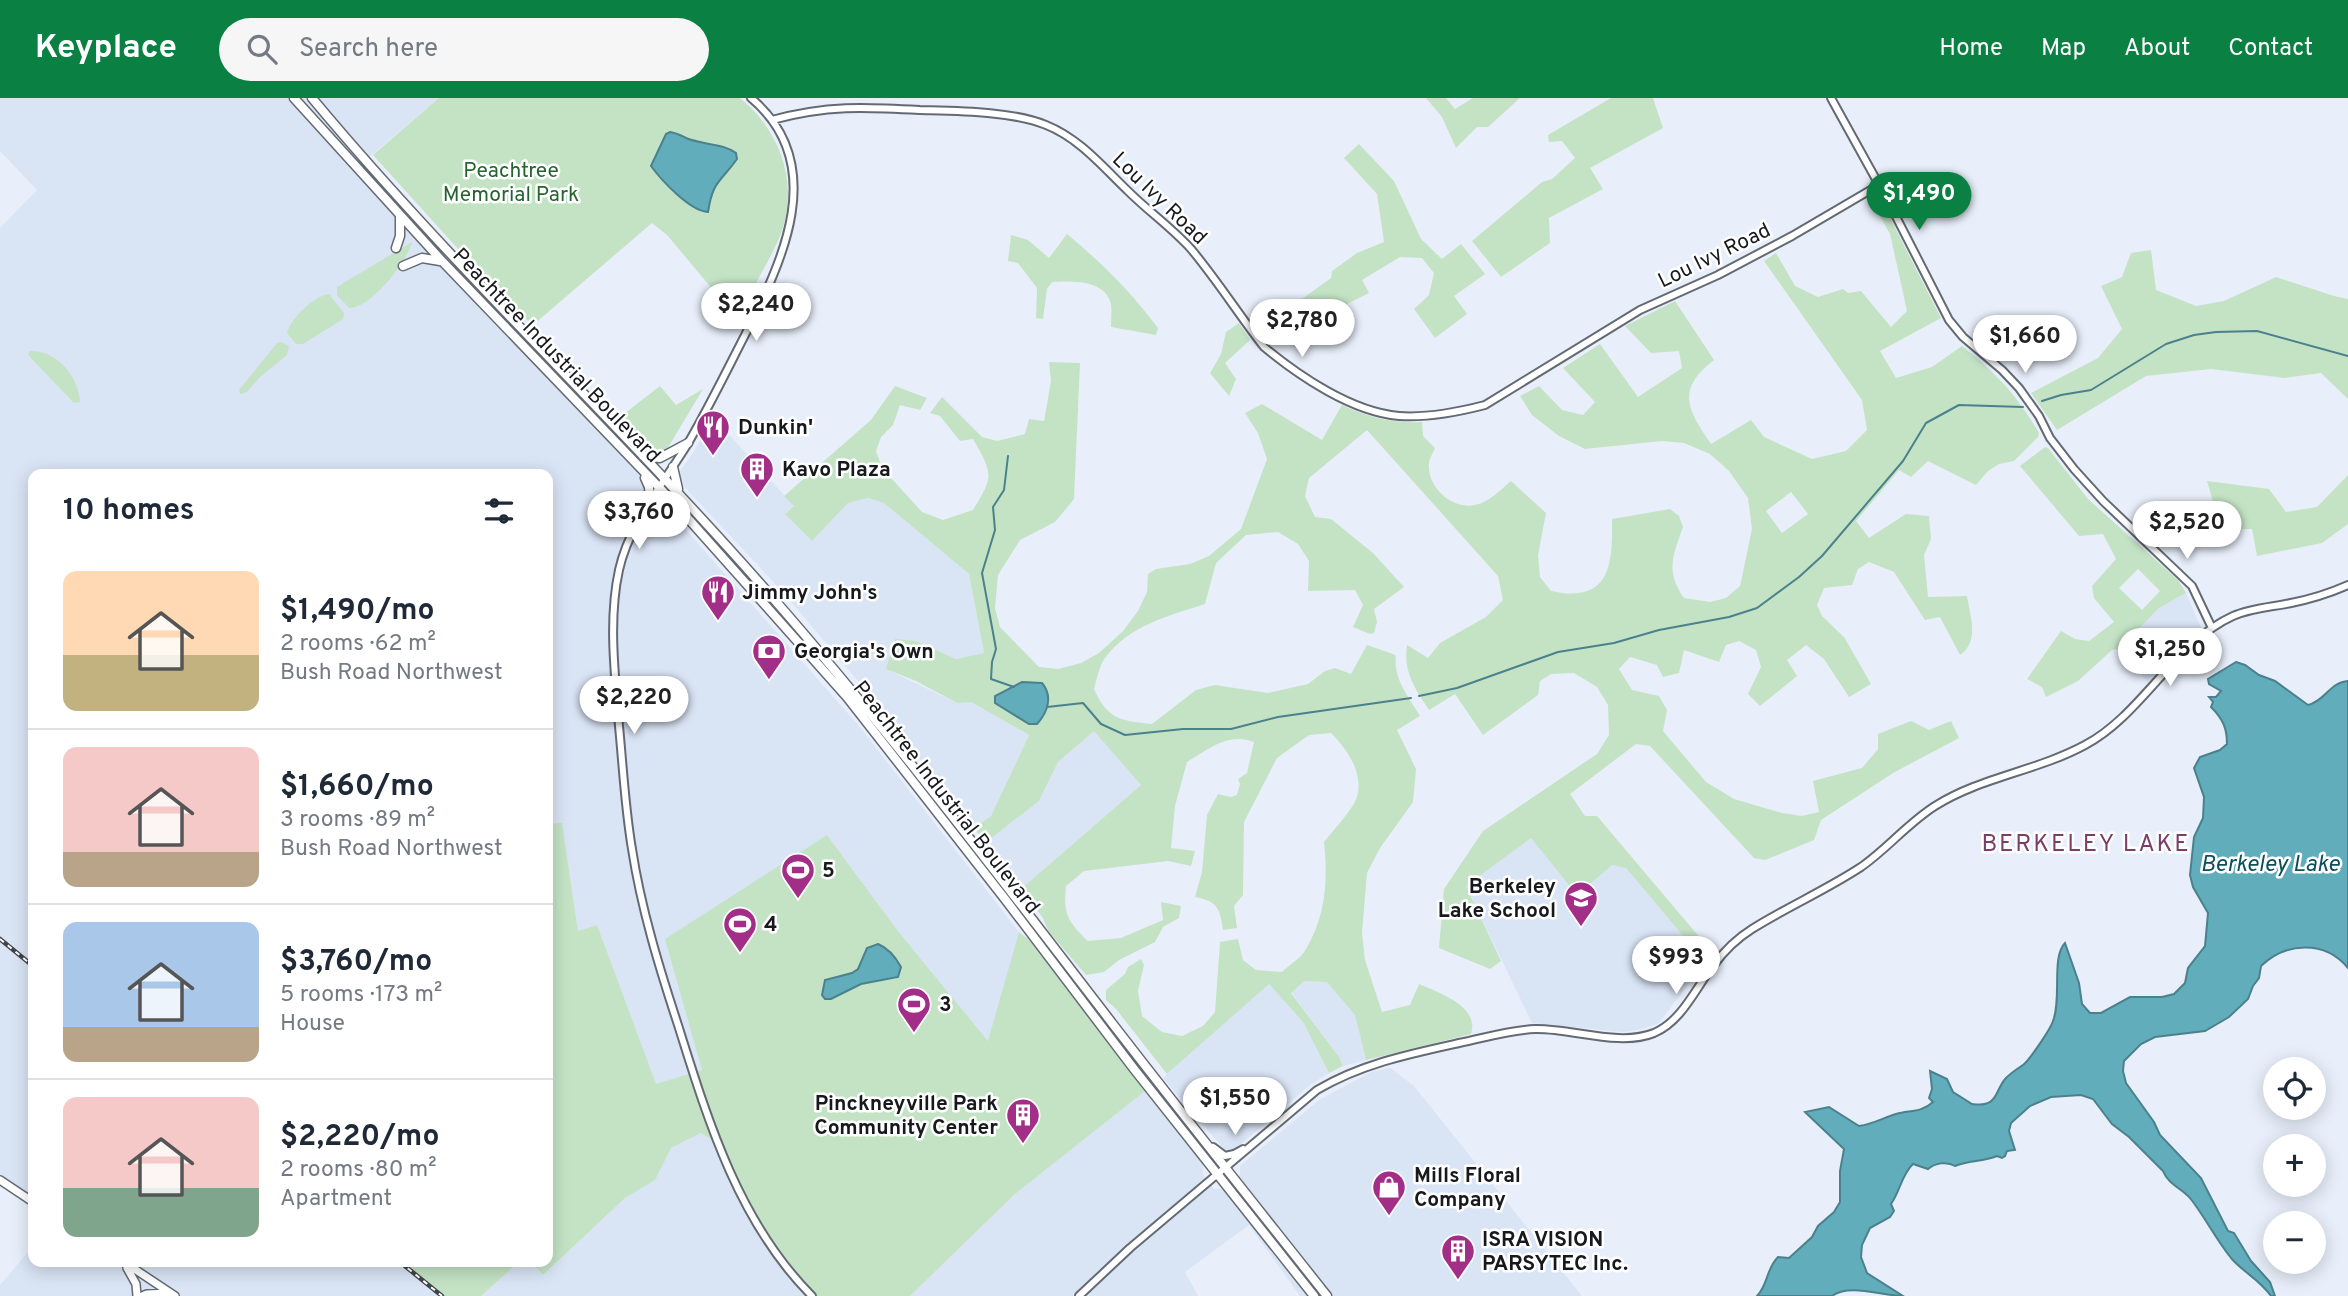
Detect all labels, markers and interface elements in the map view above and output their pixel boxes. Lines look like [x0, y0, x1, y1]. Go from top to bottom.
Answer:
search box [219, 18, 709, 81]
text: Keyplace [35, 28, 177, 70]
icon: search [243, 30, 281, 68]
text: Search here [299, 33, 438, 66]
text: Home [1939, 34, 2003, 64]
text: Map [2041, 34, 2086, 64]
text: About [2124, 34, 2190, 64]
text: Contact [2228, 34, 2313, 64]
street label: Lou Ivy Road [1106, 147, 1212, 251]
park label: Peachtree Memorial Park [443, 158, 579, 209]
pin: $1,490 [1862, 172, 1976, 232]
text: $1,490 [1882, 180, 1956, 209]
street label: Lou Ivy Road [1654, 217, 1775, 295]
street label: Peachtree Industrial Boulevard [446, 243, 666, 469]
pin: $2,240 [699, 284, 813, 343]
text: $2,240 [717, 291, 795, 320]
pin: $2,780 [1245, 300, 1359, 359]
text: $2,780 [1266, 307, 1338, 336]
pin: $1,660 [1968, 316, 2082, 375]
text: $1,660 [1989, 323, 2061, 352]
restaurant icon: Dunkin' [694, 408, 732, 457]
place label: Dunkin' [738, 415, 813, 442]
building icon: Kavo Plaza [738, 450, 776, 499]
place label: Kavo Plaza [782, 457, 891, 484]
pin: $3,760 [582, 491, 696, 551]
icon: filters [480, 492, 518, 530]
text: 10 homes [63, 493, 194, 530]
text: $3,760 [603, 499, 675, 528]
pin: $2,520 [2130, 502, 2244, 561]
text: $2,520 [2149, 509, 2225, 538]
restaurant icon: Jimmy John's [699, 573, 737, 622]
place label: Jimmy John's [742, 580, 878, 607]
text: $1,490/mo [280, 593, 435, 630]
icon: home [119, 599, 203, 683]
pin: $1,250 [2113, 628, 2227, 688]
text: 2 rooms · 62 m² [280, 630, 436, 659]
bank icon: Georgia's Own [750, 632, 788, 681]
text: $1,250 [2134, 636, 2206, 665]
place label: Georgia's Own [794, 639, 934, 666]
text: Bush Road Northwest [280, 659, 503, 688]
pin: $2,220 [577, 676, 691, 736]
street label: Peachtree Industrial Boulevard [846, 676, 1045, 920]
text: $2,220 [596, 684, 672, 713]
text: $1,660/mo [280, 769, 434, 806]
icon: home [119, 775, 203, 859]
text: 3 rooms · 89 m² [280, 806, 435, 835]
district label: BERKELEY LAKE [1981, 830, 2191, 860]
text: Bush Road Northwest [280, 835, 503, 864]
sports icon: 5 [779, 851, 817, 900]
water label: Berkeley Lake [2200, 851, 2341, 880]
place label: 5 [822, 858, 835, 885]
place label: Berkeley Lake School [1438, 874, 1556, 925]
school or university icon: Berkeley Lake School [1562, 879, 1600, 928]
sports icon: 4 [721, 905, 759, 954]
place label: 4 [764, 912, 778, 939]
pin: $993 [1635, 936, 1717, 996]
text: $3,760/mo [280, 944, 432, 981]
text: $993 [1648, 944, 1704, 973]
icon: home [119, 950, 203, 1034]
text: 5 rooms · 173 m² [280, 981, 442, 1010]
sports icon: 3 [895, 985, 933, 1034]
place label: 3 [939, 992, 952, 1019]
text: House [280, 1010, 345, 1039]
map controls [2263, 1057, 2326, 1274]
button: locate [2263, 1057, 2326, 1120]
pin: $1,550 [1178, 1077, 1292, 1137]
text: $1,550 [1199, 1085, 1271, 1114]
place label: Pinckneyville Park Community Center [814, 1091, 998, 1142]
building icon: Pinckneyville Park Community Center [1004, 1096, 1042, 1145]
text: $2,220/mo [280, 1119, 440, 1156]
icon: home [119, 1125, 203, 1209]
button: + [2263, 1134, 2326, 1197]
text: 2 rooms · 80 m² [280, 1156, 437, 1185]
place label: Mills Floral Company [1414, 1163, 1521, 1214]
shop icon: Mills Floral Company [1370, 1168, 1408, 1217]
text: Apartment [280, 1185, 392, 1214]
button: − [2263, 1211, 2326, 1274]
place label: ISRA VISION PARSYTEC Inc. [1482, 1227, 1628, 1278]
building icon: ISRA VISION PARSYTEC Inc. [1439, 1232, 1477, 1281]

